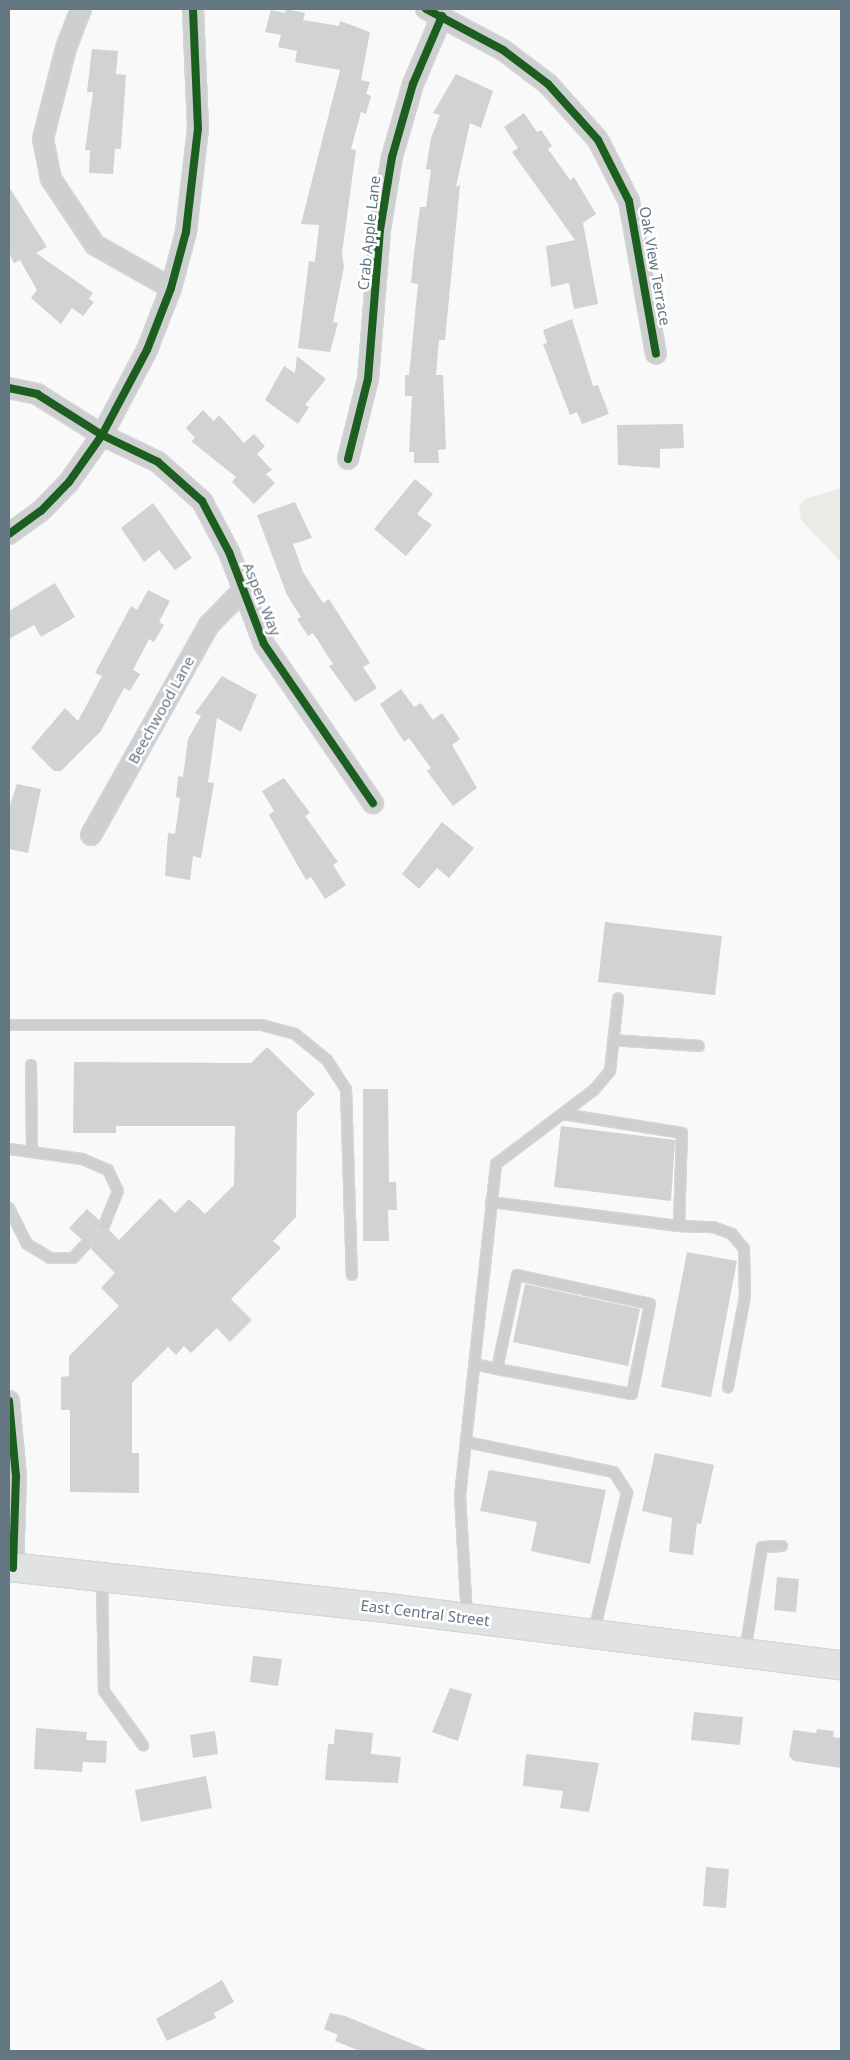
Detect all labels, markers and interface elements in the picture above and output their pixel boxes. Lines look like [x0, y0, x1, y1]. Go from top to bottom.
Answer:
street label: Crab Apple Lane [354, 175, 384, 291]
street label: Oak View Terrace [636, 205, 674, 327]
street label: Aspen Way [239, 560, 285, 638]
street label: Beechwood Lane [124, 653, 198, 767]
street label: East Central Street [359, 1596, 491, 1630]

